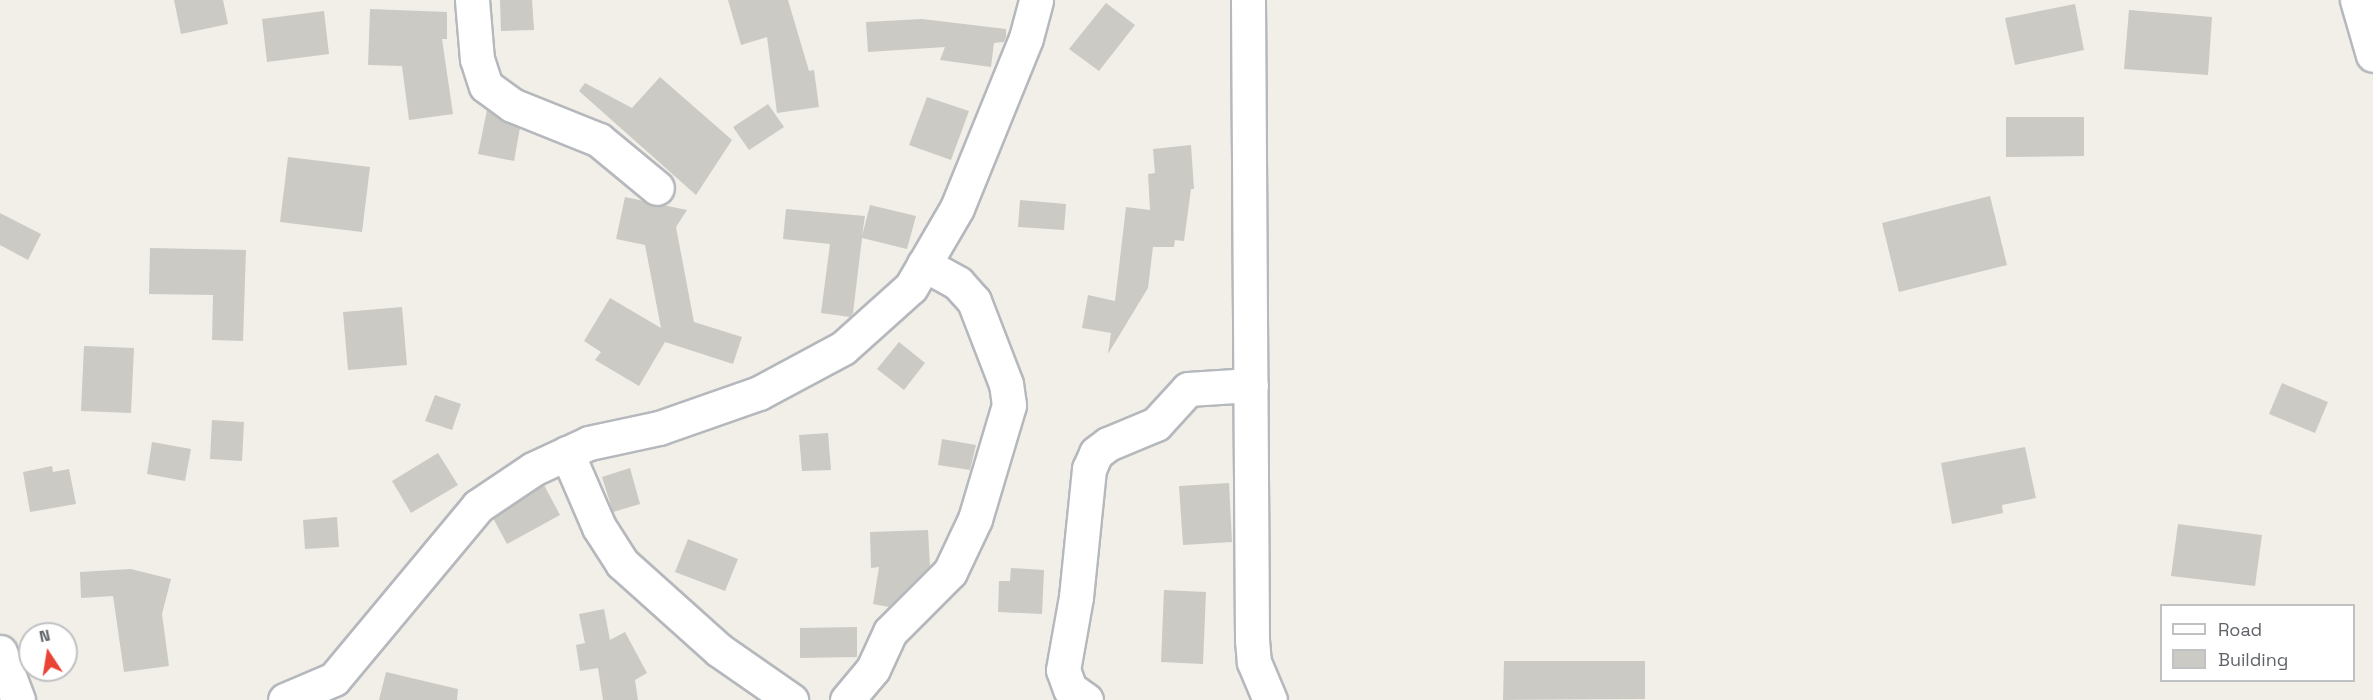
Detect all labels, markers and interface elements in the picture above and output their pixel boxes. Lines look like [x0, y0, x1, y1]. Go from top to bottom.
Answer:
legend [2160, 604, 2355, 682]
text: Road [2218, 618, 2262, 641]
north arrow [18, 622, 78, 682]
text: N [37, 624, 52, 647]
text: Building [2218, 648, 2288, 671]

